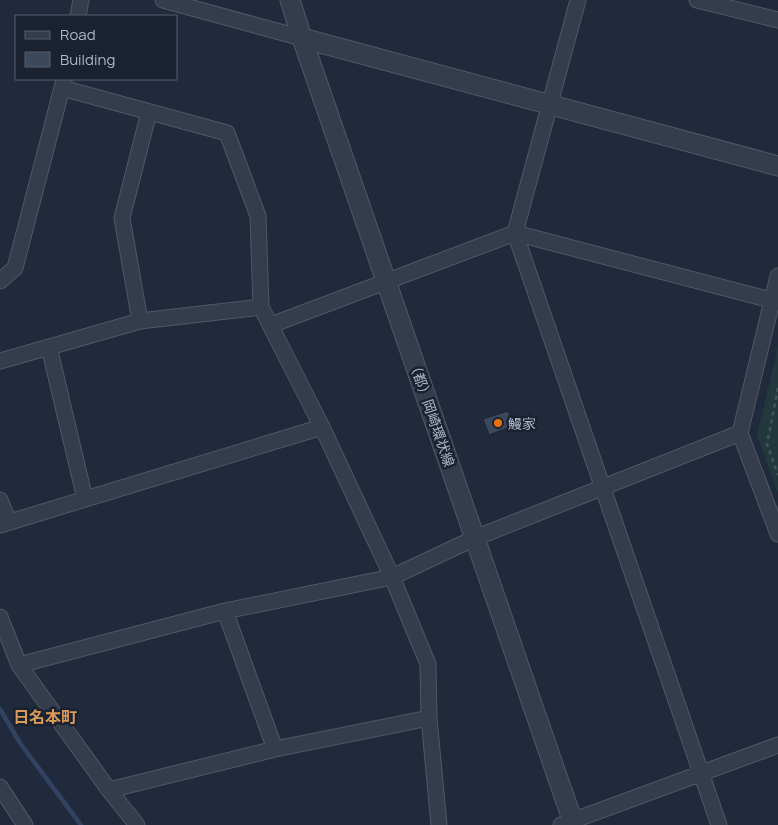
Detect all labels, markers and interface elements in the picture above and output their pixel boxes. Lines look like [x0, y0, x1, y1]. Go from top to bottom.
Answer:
legend [15, 15, 178, 80]
text: Road [60, 24, 96, 45]
text: Building [60, 49, 115, 70]
street label: （都）岡崎環状線 [405, 357, 459, 469]
place label: 鰻家 [508, 414, 536, 433]
marker: 鰻家 [492, 417, 504, 429]
district label: 日名本町 [13, 706, 77, 728]

